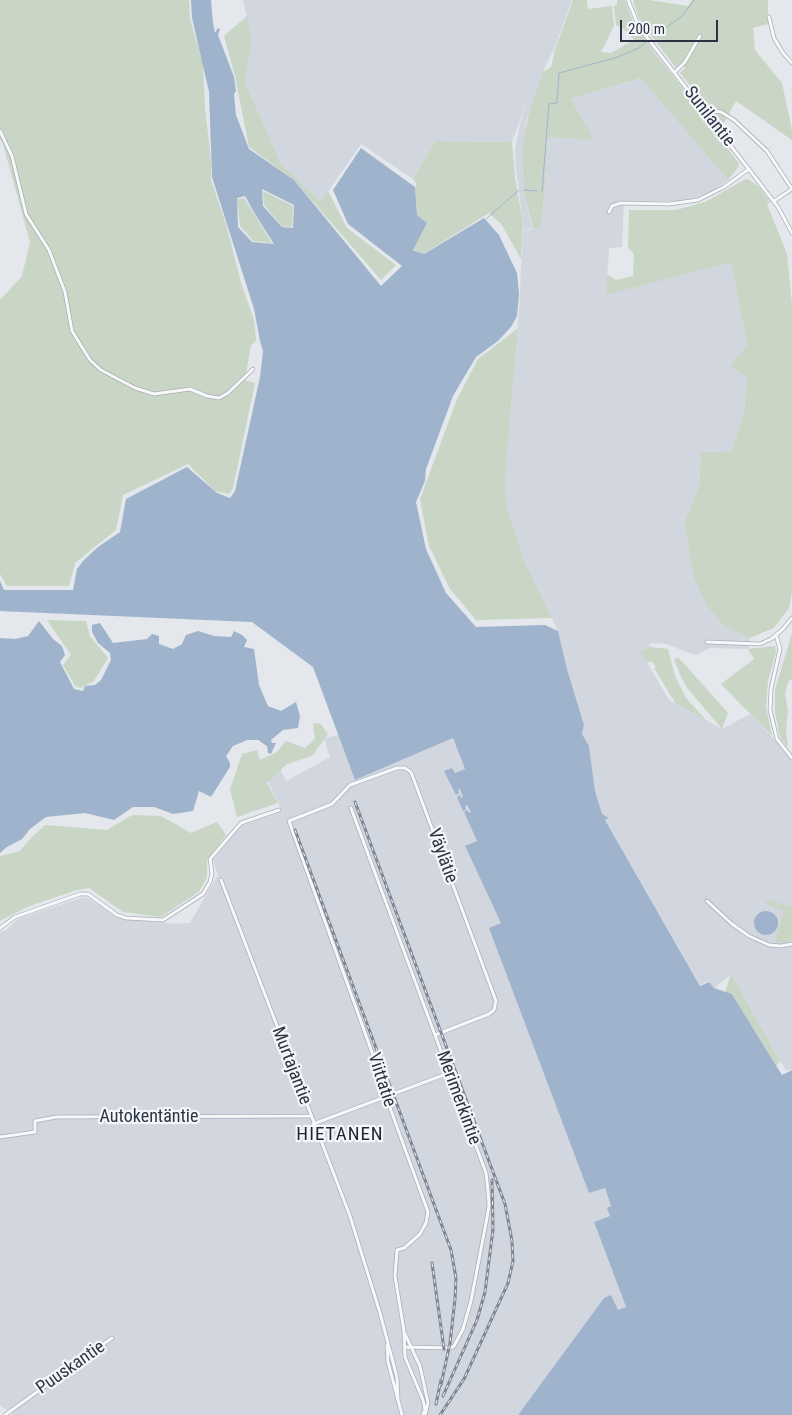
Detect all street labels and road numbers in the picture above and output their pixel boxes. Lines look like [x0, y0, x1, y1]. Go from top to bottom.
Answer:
street label: Sunilantie [679, 83, 739, 151]
street label: Väylätie [422, 826, 462, 886]
street label: Murtajantie [266, 1024, 316, 1108]
street label: Merimerkintie [431, 1048, 485, 1148]
street label: Viittatie [362, 1050, 400, 1110]
street label: Autokentäntie [100, 1106, 198, 1128]
street label: Puuskantie [32, 1337, 110, 1399]

